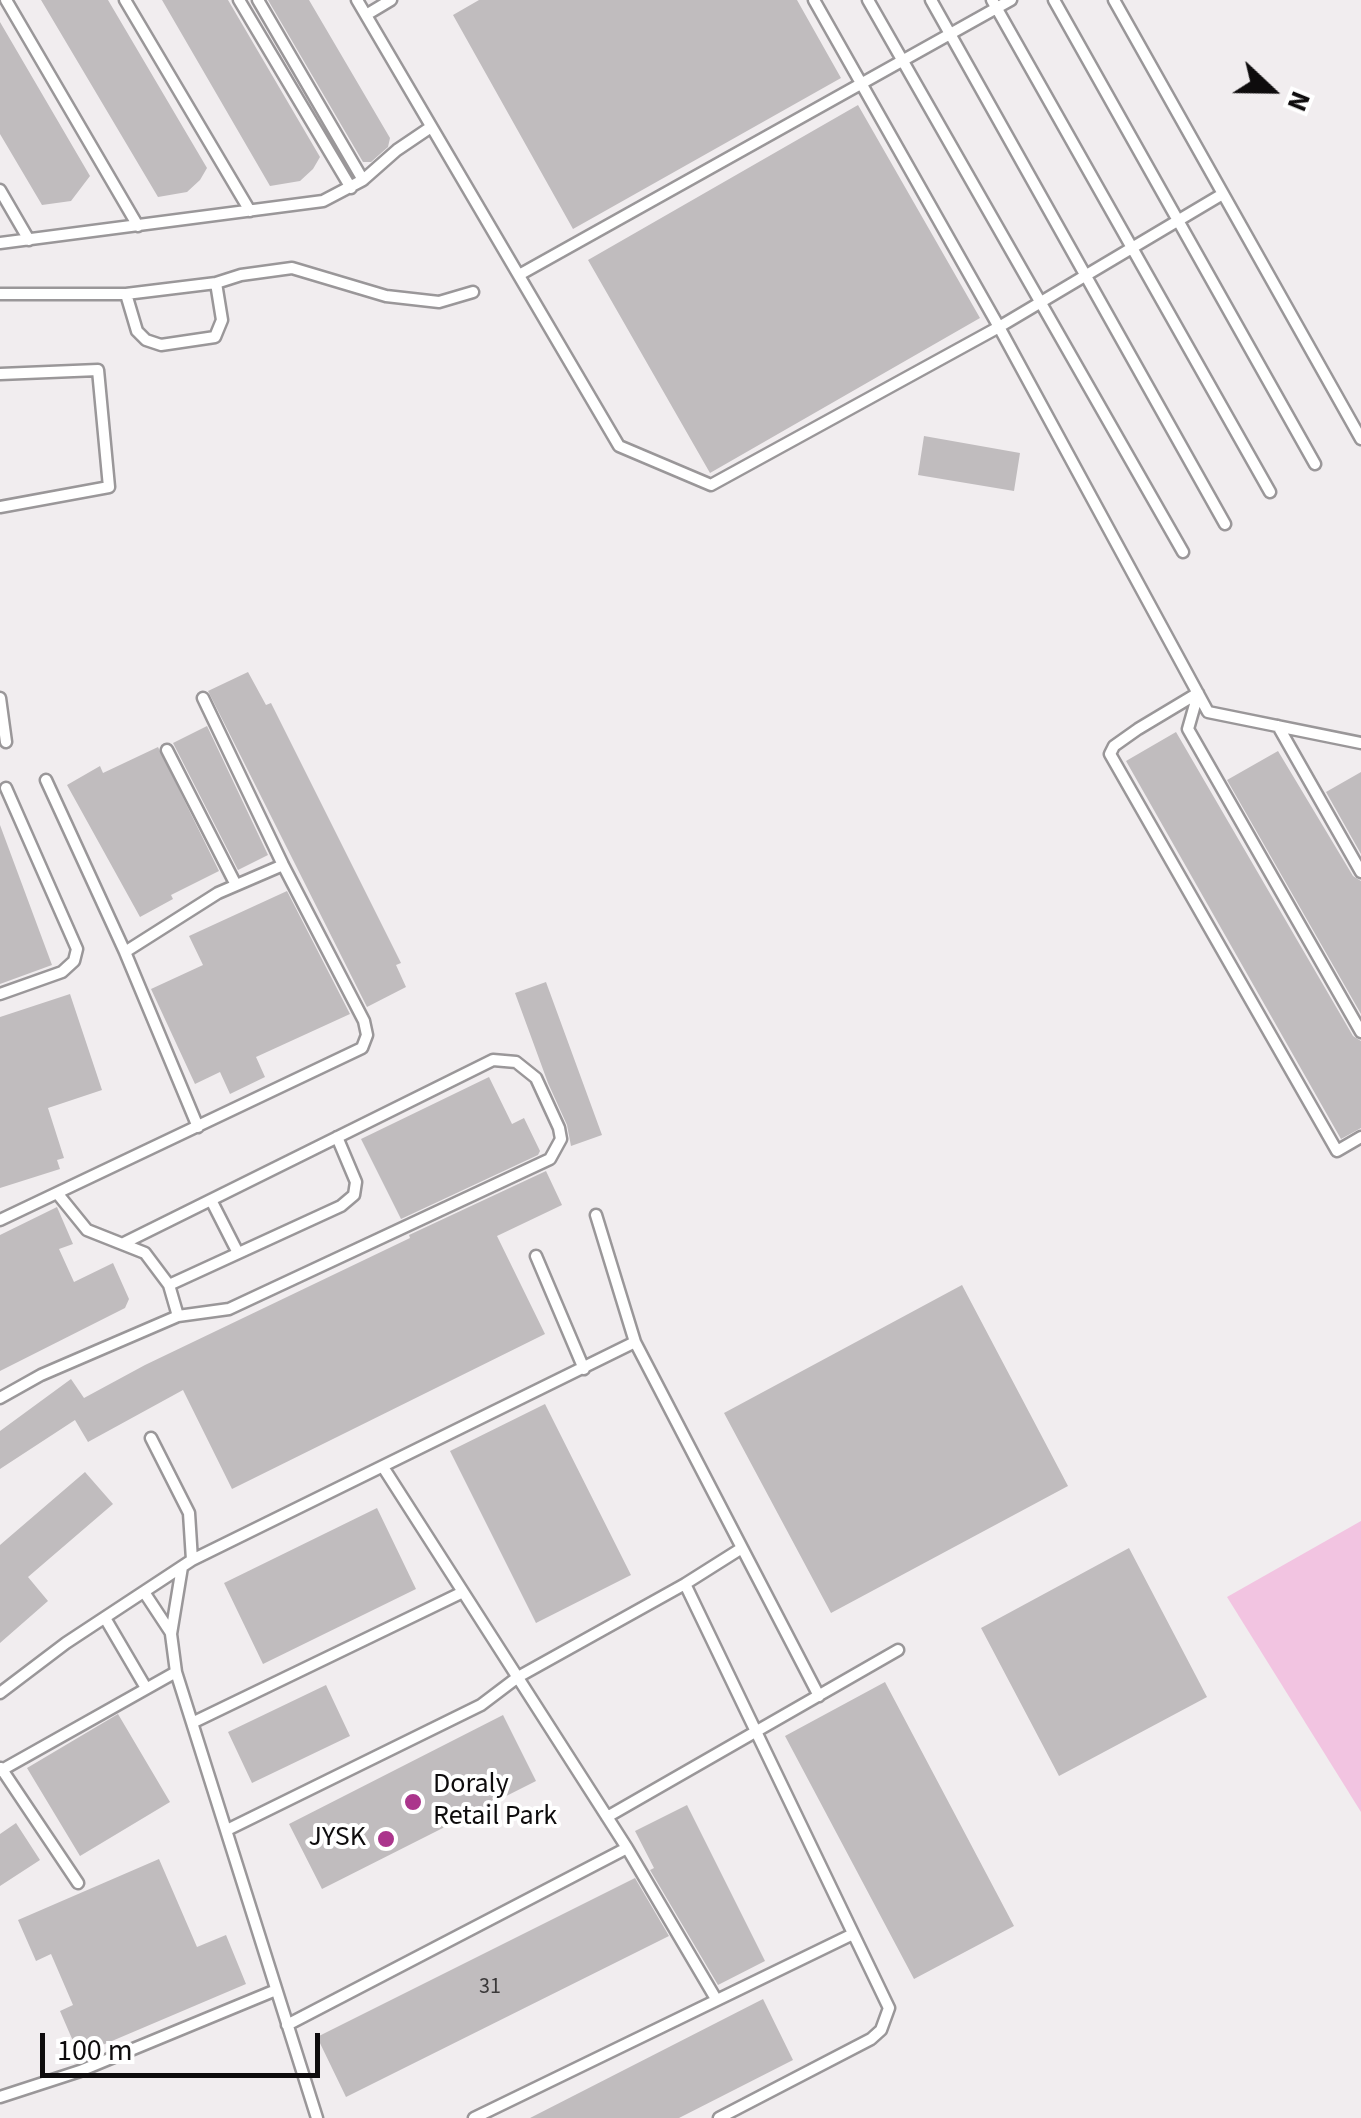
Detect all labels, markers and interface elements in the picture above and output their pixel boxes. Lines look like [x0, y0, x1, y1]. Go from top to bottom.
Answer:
north arrow [1221, 40, 1321, 140]
text: N [1277, 85, 1321, 117]
place label: Doraly Retail Park [433, 1769, 557, 1835]
marker: Doraly Retail Park [402, 1791, 424, 1813]
place label: JYSK [309, 1822, 366, 1856]
marker: JYSK [375, 1828, 397, 1850]
house number: 31 [479, 1975, 501, 2001]
scale bar [45, 2013, 325, 2075]
text: 100 m [57, 2029, 133, 2072]

